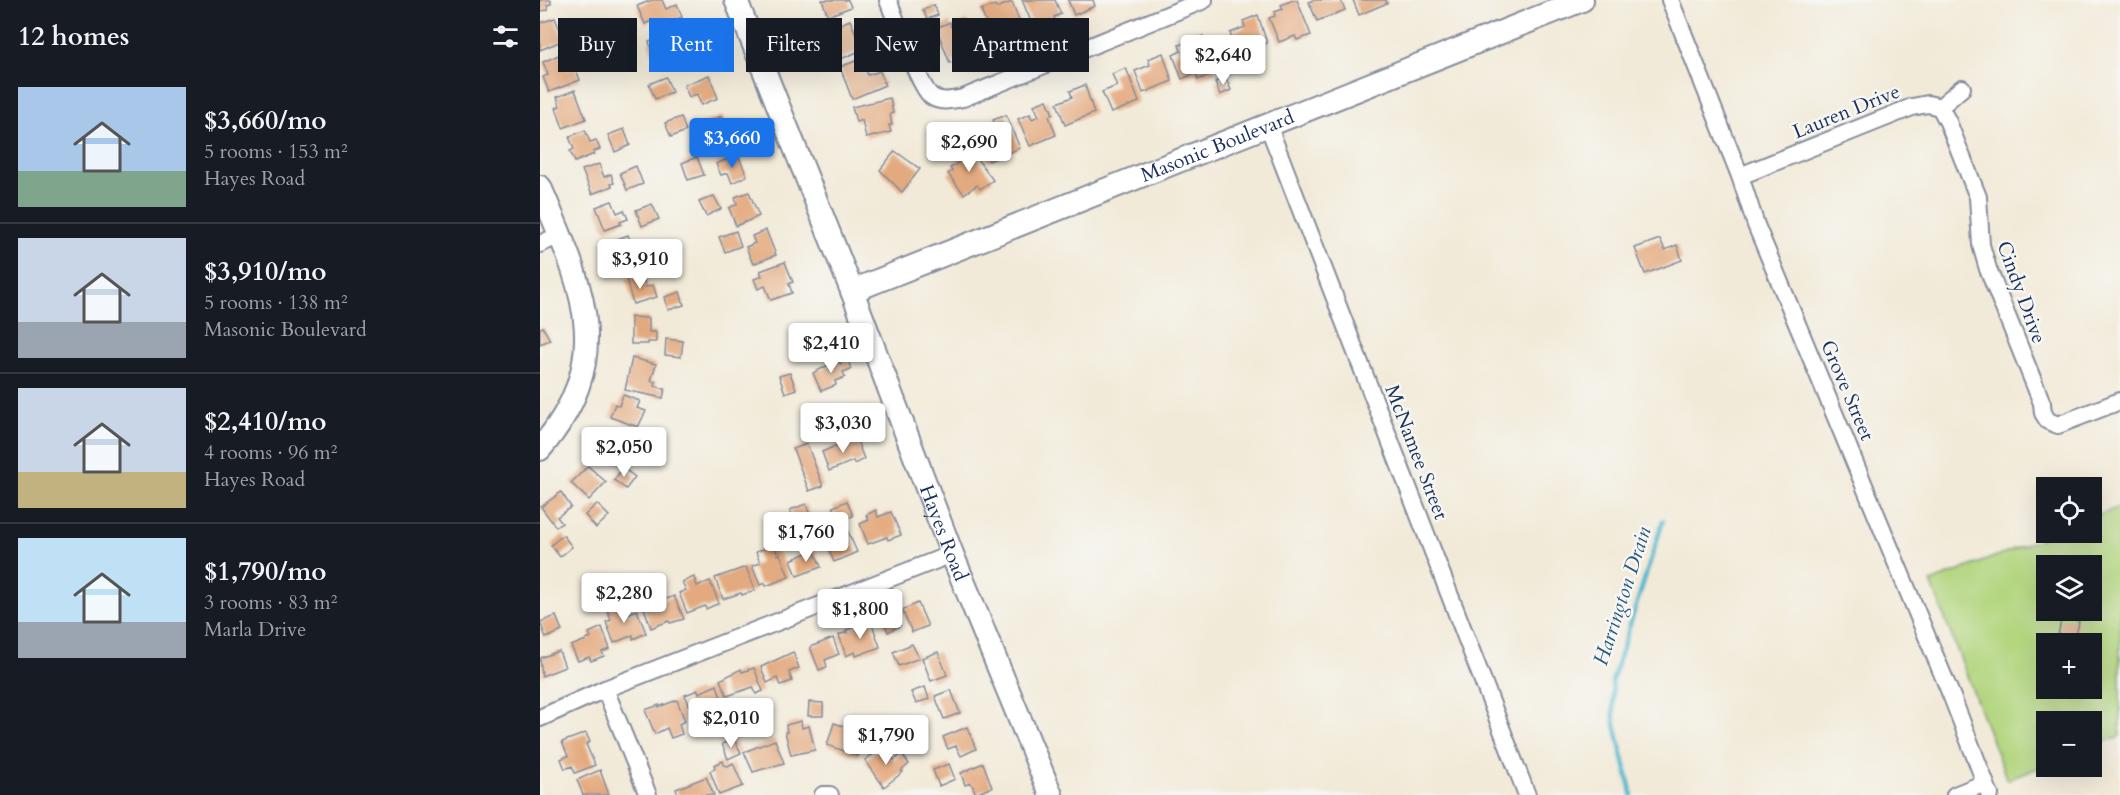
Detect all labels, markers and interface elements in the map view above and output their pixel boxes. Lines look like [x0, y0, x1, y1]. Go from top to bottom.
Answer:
chip: Buy [558, 18, 637, 72]
chip: Rent [649, 18, 734, 72]
chip: Filters [746, 18, 842, 72]
chip: New [854, 18, 940, 72]
chip: Apartment [952, 18, 1089, 72]
text: 12 homes [18, 19, 129, 54]
icon: filters [489, 20, 522, 53]
pin: $2,640 [1174, 35, 1272, 86]
text: $2,640 [1194, 41, 1252, 68]
street label: Lauren Drive [1789, 78, 1904, 145]
text: $3,660/mo [204, 103, 327, 138]
street label: Masonic Boulevard [1137, 103, 1298, 189]
icon: home [66, 111, 138, 183]
pin: $3,660 [683, 118, 781, 169]
pin: $2,690 [920, 122, 1018, 173]
text: $3,660 [703, 124, 761, 151]
text: $2,690 [940, 128, 998, 155]
text: 5 rooms · 153 m² [204, 138, 348, 165]
text: Hayes Road [204, 165, 305, 192]
street label: Cindy Drive [1991, 237, 2053, 347]
pin: $3,910 [591, 239, 689, 290]
text: $3,910 [611, 245, 669, 272]
text: $3,910/mo [204, 254, 327, 289]
icon: home [66, 262, 138, 334]
text: 5 rooms · 138 m² [204, 289, 348, 316]
text: Masonic Boulevard [204, 316, 367, 343]
pin: $2,410 [782, 323, 880, 374]
text: $2,410 [802, 329, 860, 356]
street label: Grove Street [1814, 336, 1881, 445]
street label: McNamee Street [1378, 381, 1455, 524]
pin: $3,030 [794, 403, 892, 454]
text: $2,410/mo [204, 404, 327, 439]
text: $3,030 [814, 409, 872, 436]
icon: home [66, 412, 138, 484]
pin: $2,050 [575, 427, 673, 478]
text: $2,050 [595, 433, 653, 460]
text: 4 rooms · 96 m² [204, 439, 337, 466]
text: Hayes Road [204, 466, 305, 493]
map controls [2036, 477, 2102, 777]
button: locate [2036, 477, 2102, 543]
street label: Hayes Road [913, 481, 975, 585]
pin: $1,760 [757, 512, 855, 563]
text: $1,760 [777, 518, 835, 545]
water label: Harrington Drain [1586, 522, 1659, 669]
text: $1,790/mo [204, 554, 327, 589]
button: layers [2036, 555, 2102, 621]
icon: home [66, 562, 138, 634]
pin: $2,280 [575, 573, 673, 624]
text: $2,280 [595, 579, 653, 606]
text: 3 rooms · 83 m² [204, 589, 337, 616]
pin: $1,800 [811, 589, 909, 640]
text: $1,800 [831, 595, 889, 622]
text: Marla Drive [204, 616, 306, 643]
button: + [2036, 633, 2102, 699]
pin: $2,010 [682, 698, 780, 749]
text: $2,010 [702, 704, 760, 731]
button: − [2036, 711, 2102, 777]
pin: $1,790 [837, 715, 935, 766]
text: $1,790 [857, 721, 915, 748]

